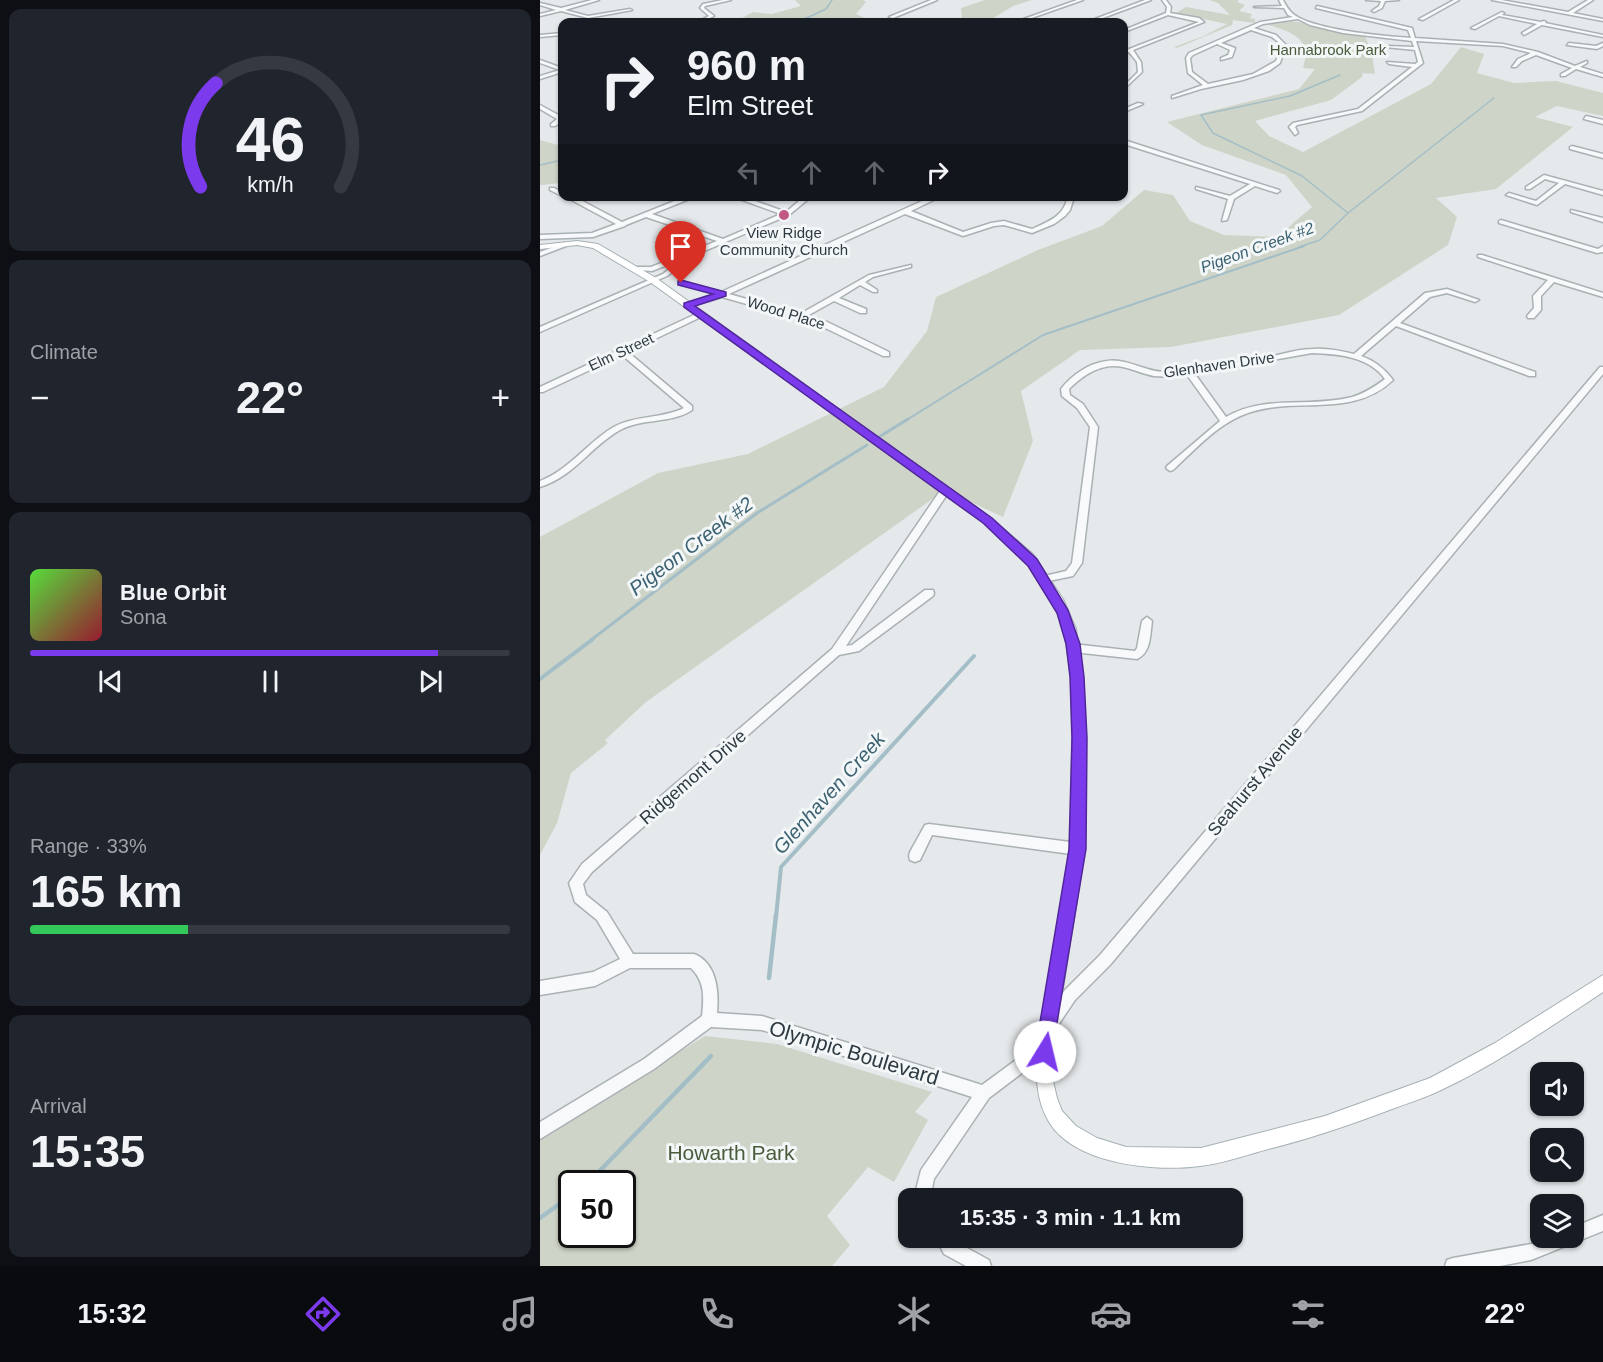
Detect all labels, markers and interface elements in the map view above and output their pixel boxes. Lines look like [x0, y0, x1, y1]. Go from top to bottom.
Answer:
park label: Hannabrook Park [1270, 41, 1387, 58]
icon: right [588, 42, 666, 120]
text: 960 m [687, 42, 806, 89]
text: Elm Street [687, 91, 813, 121]
text: 46 [235, 105, 305, 174]
icon: left [732, 156, 765, 189]
icon: ahead [795, 156, 828, 189]
icon: ahead [858, 156, 891, 189]
icon: right [921, 156, 954, 189]
text: km/h [247, 174, 293, 198]
marker: View Ridge Community Church [777, 208, 791, 222]
water label: Pigeon Creek #2 [1198, 219, 1316, 276]
pin [655, 221, 706, 283]
place label: View Ridge Community Church [720, 224, 848, 258]
icon: arrive [664, 230, 697, 263]
street label: Wood Place [745, 293, 827, 332]
street label: Elm Street [585, 329, 657, 374]
text: Climate [30, 341, 98, 363]
street label: Glenhaven Drive [1162, 348, 1275, 381]
text: 22° [236, 372, 304, 423]
text: − [30, 379, 49, 416]
text: + [491, 379, 510, 416]
water label: Pigeon Creek #2 [625, 492, 757, 600]
text: Blue Orbit [120, 580, 226, 605]
text: Sona [120, 606, 167, 628]
icon: previous [94, 665, 127, 698]
icon: pause [254, 665, 287, 698]
icon: next [414, 665, 447, 698]
street label: Seahurst Avenue [1203, 722, 1307, 840]
street label: Ridgemont Drive [636, 725, 750, 829]
water label: Glenhaven Creek [769, 727, 890, 858]
text: Range · 33% [30, 835, 147, 857]
text: 165 km [30, 866, 183, 917]
street label: Olympic Boulevard [767, 1016, 942, 1089]
position arrow [1013, 1020, 1077, 1084]
map controls [1530, 1062, 1584, 1248]
button: sound [1530, 1062, 1584, 1116]
text: Arrival [30, 1095, 87, 1117]
text: 15:35 [30, 1126, 145, 1177]
button: search [1530, 1128, 1584, 1182]
park label: Howarth Park [667, 1141, 795, 1164]
speed limit sign: 50 [558, 1170, 636, 1248]
button: layers [1530, 1194, 1584, 1248]
text: 15:35 · 3 min · 1.1 km [960, 1205, 1181, 1230]
icon: directions [302, 1293, 344, 1335]
icon: music [499, 1293, 541, 1335]
icon: phone [696, 1293, 738, 1335]
icon: climate [893, 1293, 935, 1335]
icon: car [1090, 1293, 1132, 1335]
icon: filters [1287, 1293, 1329, 1335]
text: 15:32 [78, 1299, 147, 1329]
text: 22° [1485, 1299, 1525, 1329]

